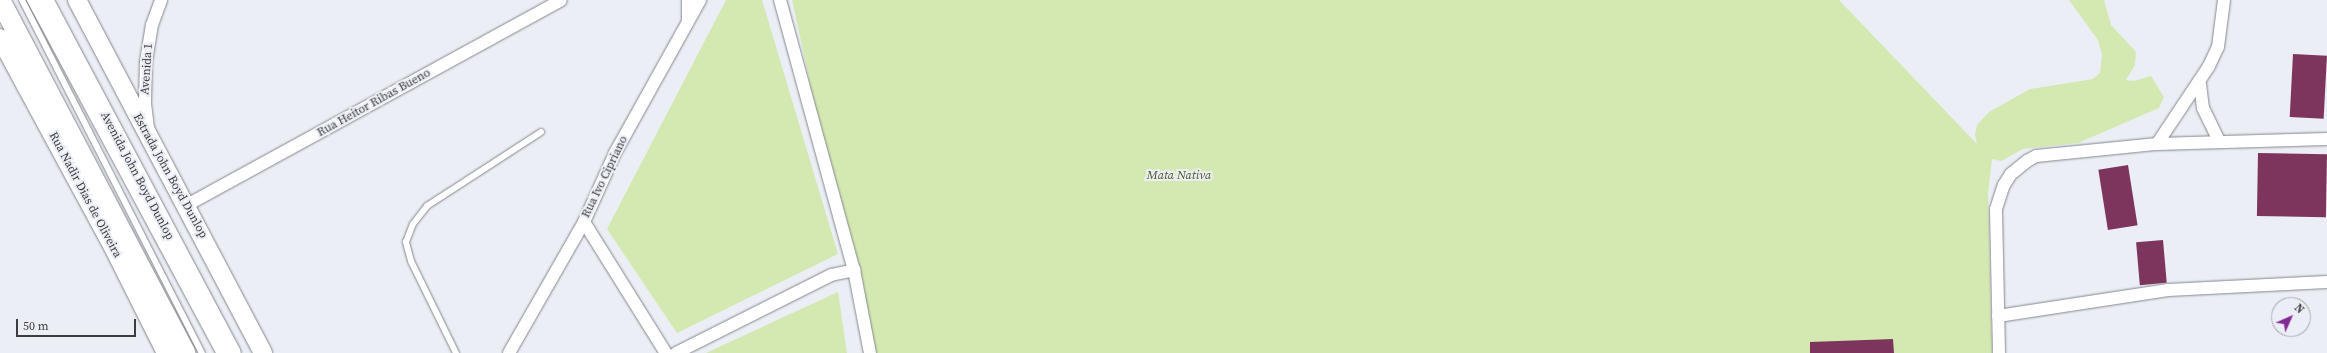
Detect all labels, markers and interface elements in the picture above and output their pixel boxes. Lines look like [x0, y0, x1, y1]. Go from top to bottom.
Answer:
street label: Avenida 1 [138, 43, 156, 95]
street label: Rua Heitor Ribas Bueno [315, 66, 433, 140]
street label: Avenida John Boyd Dunlop [97, 110, 177, 242]
street label: Estrada John Boyd Dunlop [130, 111, 210, 241]
street label: Rua Nadir Dias de Oliveira [46, 130, 124, 260]
street label: Rua Ivo Cipriano [579, 134, 631, 220]
park label: Mata Nativa [1147, 169, 1211, 183]
north arrow [2271, 297, 2311, 337]
text: N [2291, 301, 2307, 317]
scale bar [18, 311, 138, 337]
text: 50 m [23, 318, 49, 334]

